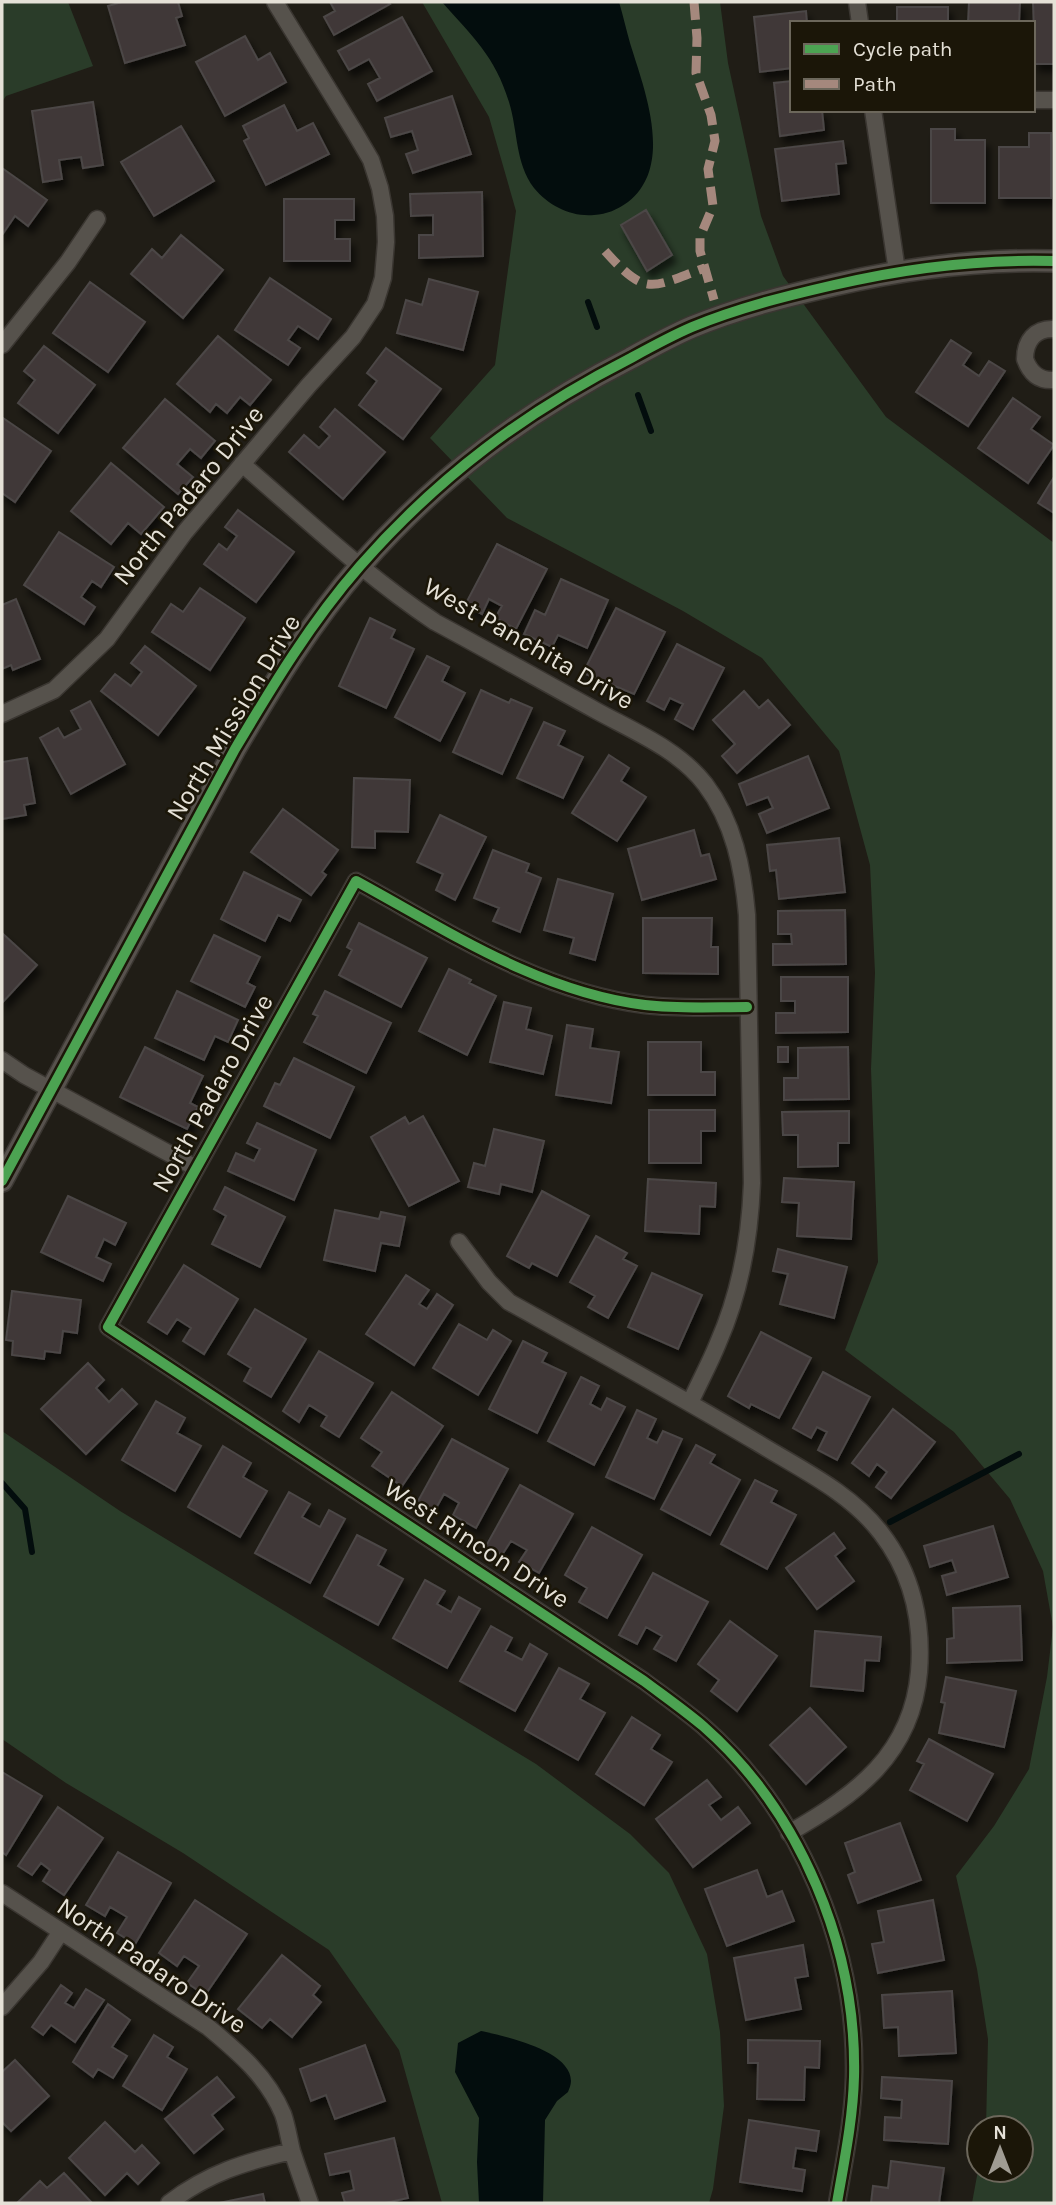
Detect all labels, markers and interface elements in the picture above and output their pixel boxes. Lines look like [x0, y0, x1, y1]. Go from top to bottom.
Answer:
legend [790, 21, 1035, 112]
text: Cycle path [853, 37, 953, 61]
text: Path [853, 72, 897, 96]
street label: North Padaro Drive [106, 399, 270, 591]
street label: West Panchita Drive [418, 571, 639, 716]
street label: North Mission Drive [160, 609, 307, 826]
street label: North Padaro Drive [145, 989, 280, 1198]
street label: West Rincon Drive [378, 1472, 575, 1615]
street label: North Padaro Drive [51, 1891, 252, 2040]
north arrow [965, 2114, 1035, 2184]
text: N [993, 2122, 1007, 2144]

